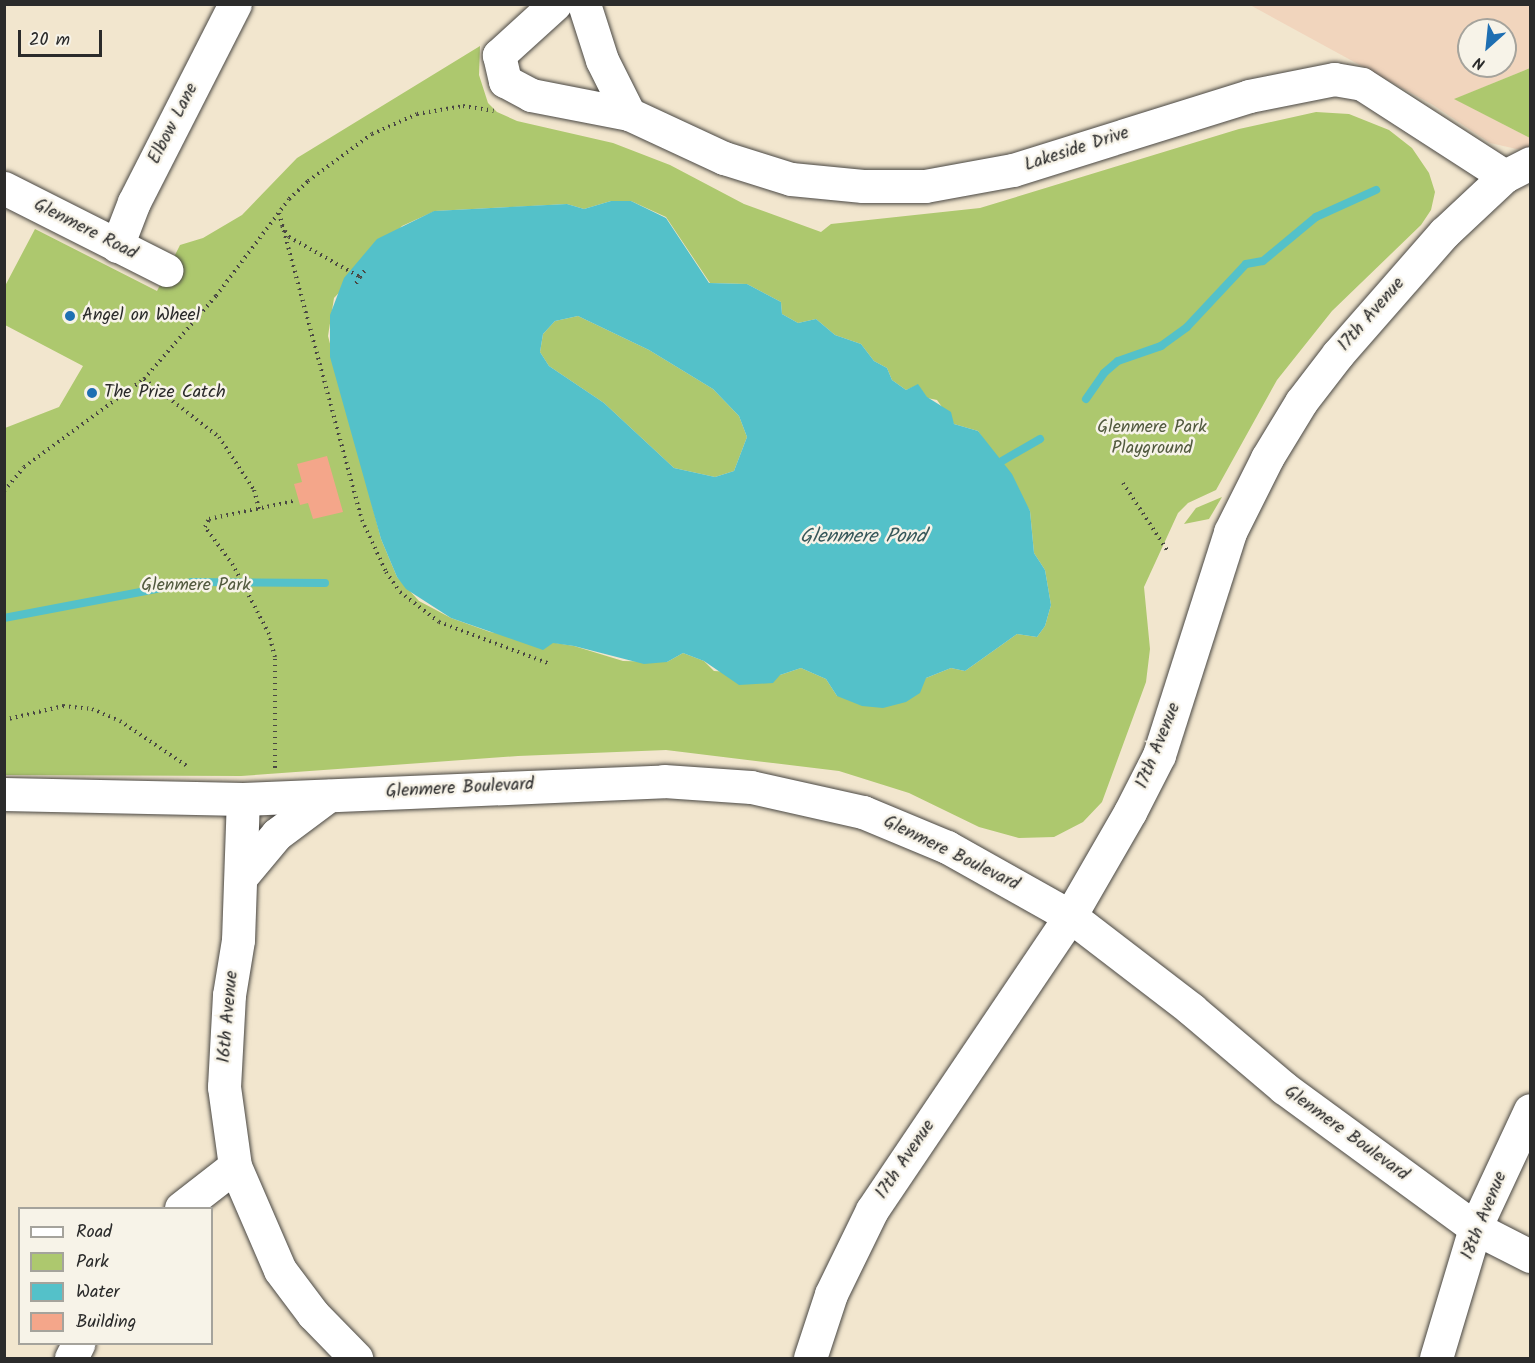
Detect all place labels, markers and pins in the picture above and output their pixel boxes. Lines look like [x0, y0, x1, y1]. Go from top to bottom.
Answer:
place label: Angel on Wheel [82, 305, 200, 327]
marker: Angel on Wheel [63, 309, 77, 323]
place label: The Prize Catch [104, 382, 226, 404]
marker: The Prize Catch [85, 386, 99, 400]

